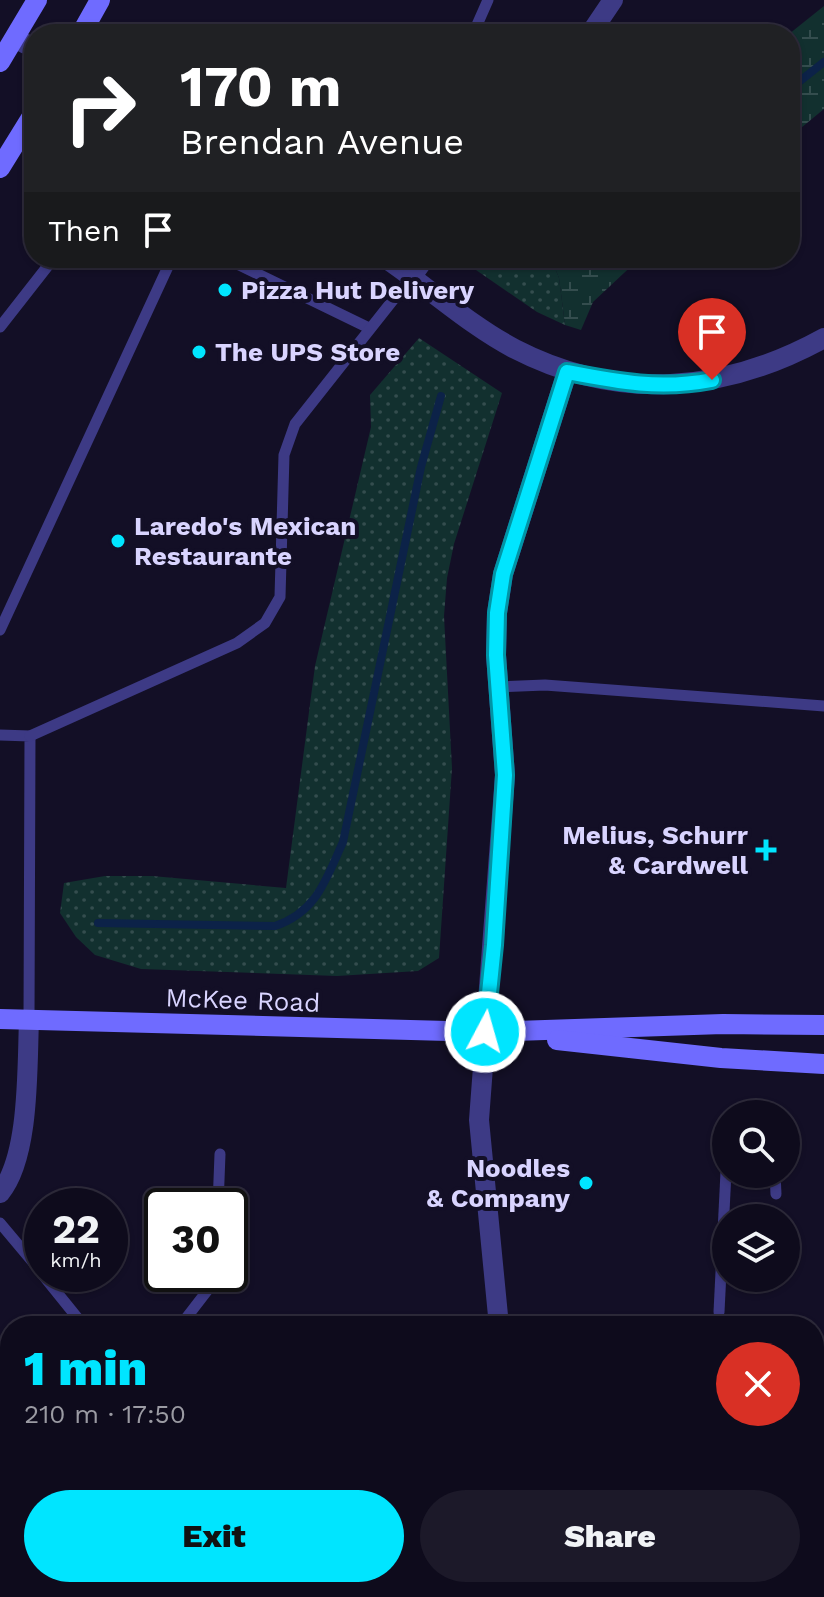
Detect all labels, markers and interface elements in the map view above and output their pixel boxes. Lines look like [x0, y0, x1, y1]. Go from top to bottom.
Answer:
text: 170 m [180, 54, 342, 120]
icon: right [48, 56, 152, 160]
text: Brendan Avenue [180, 121, 464, 163]
icon: arrive [136, 208, 180, 252]
text: Then [48, 213, 120, 248]
place label: Pizza Hut Delivery [241, 275, 474, 305]
marker: Pizza Hut Delivery [216, 281, 234, 299]
pin [678, 298, 746, 380]
icon: arrive [690, 310, 734, 354]
place label: The UPS Store [215, 337, 400, 367]
marker: The UPS Store [190, 343, 208, 361]
place label: Laredo's Mexican Restaurante [134, 511, 356, 571]
marker: Laredo's Mexican Restaurante [109, 532, 127, 550]
place label: Melius, Schurr & Cardwell [562, 820, 749, 880]
marker: Melius, Schurr & Cardwell [755, 839, 777, 861]
street label: McKee Road [165, 982, 321, 1018]
position arrow [443, 990, 527, 1074]
map controls [712, 1100, 800, 1292]
button: search [712, 1100, 800, 1188]
place label: Noodles & Company [427, 1153, 570, 1213]
marker: Noodles & Company [577, 1174, 595, 1192]
speed limit sign: 30 [144, 1188, 248, 1292]
button: layers [712, 1204, 800, 1292]
text: 22 [52, 1206, 100, 1253]
text: km/h [50, 1248, 102, 1272]
text: 1 min [24, 1340, 147, 1397]
button: close [716, 1342, 800, 1426]
text: 210 m · 17:50 [24, 1399, 186, 1429]
button: Exit [24, 1490, 404, 1582]
button: Share [420, 1490, 800, 1582]

